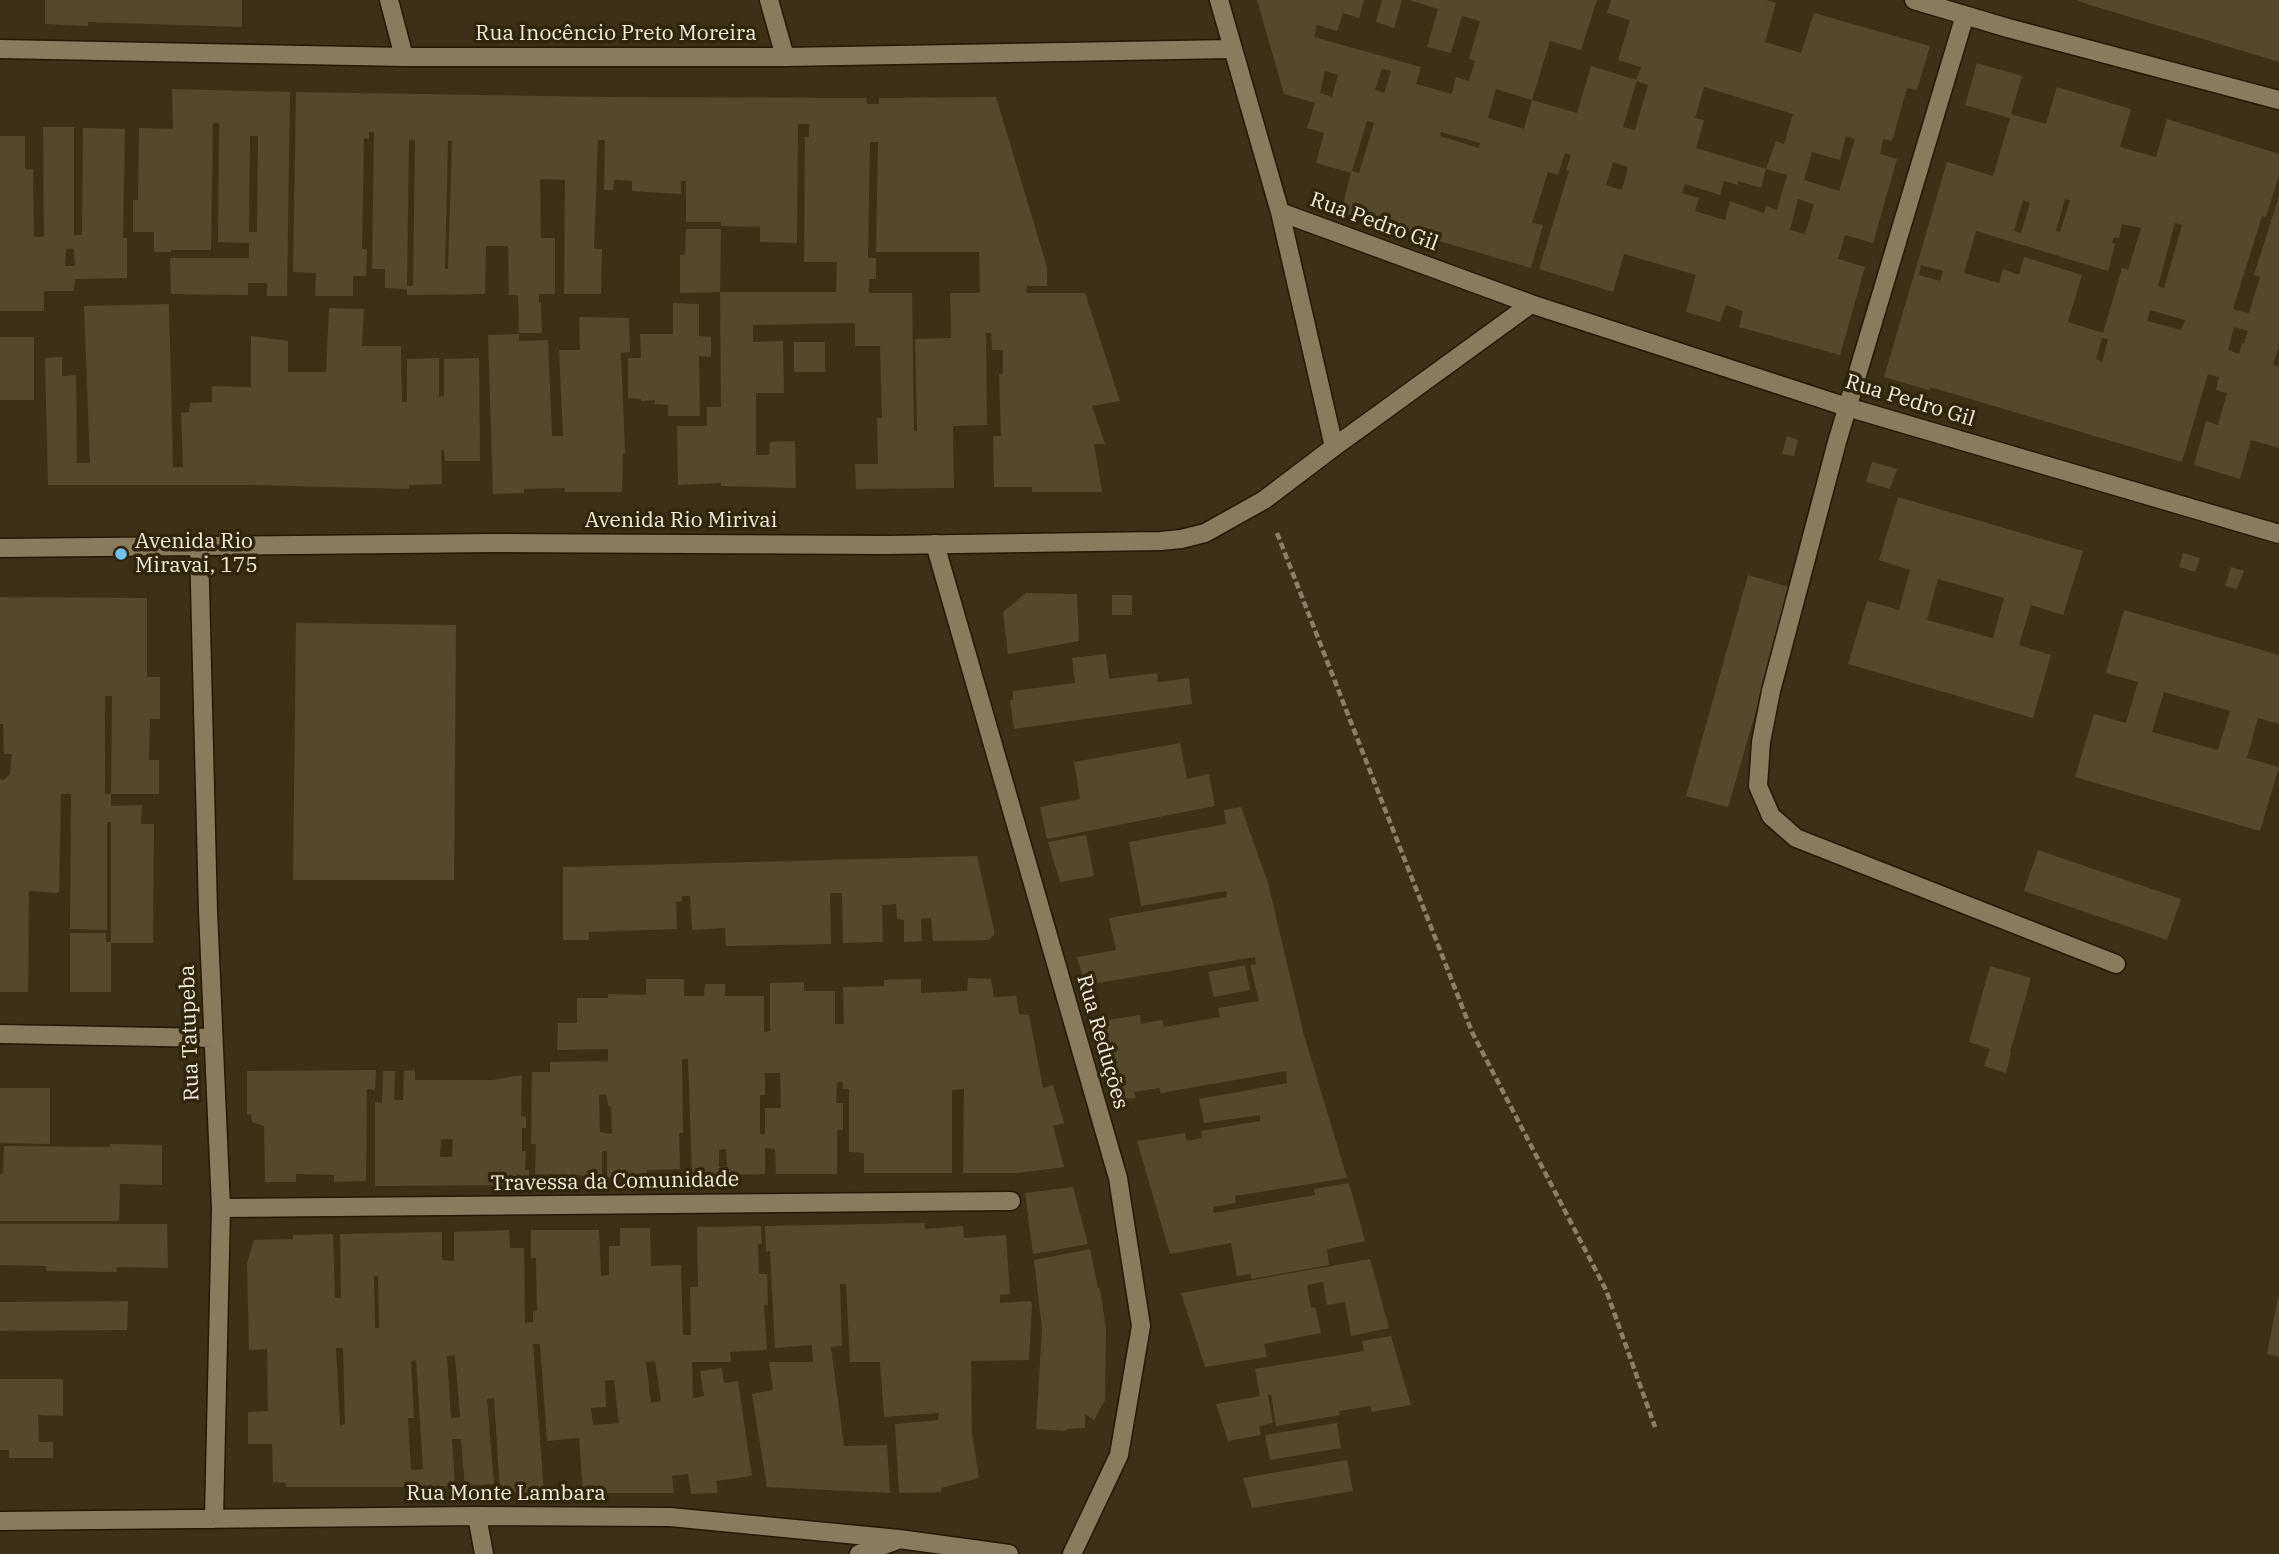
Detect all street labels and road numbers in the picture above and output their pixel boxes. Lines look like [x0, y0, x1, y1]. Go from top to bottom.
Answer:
street label: Rua Inocêncio Preto Moreira [475, 21, 757, 47]
street label: Rua Pedro Gil [1307, 187, 1441, 257]
street label: Rua Pedro Gil [1842, 369, 1978, 433]
street label: Avenida Rio Mirivai [585, 508, 777, 534]
street label: Rua Tatupeba [175, 964, 205, 1102]
street label: Rua Reduções [1071, 972, 1133, 1112]
street label: Travessa da Comunidade [491, 1167, 739, 1197]
street label: Rua Monte Lambara [406, 1481, 606, 1507]

